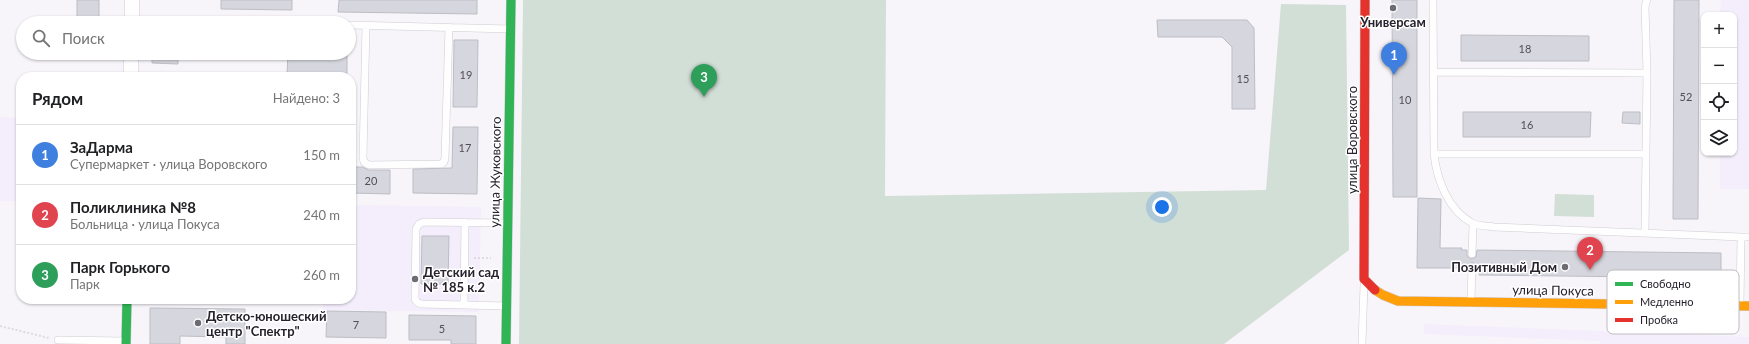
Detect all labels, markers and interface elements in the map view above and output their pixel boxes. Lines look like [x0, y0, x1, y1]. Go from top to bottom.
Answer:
marker: Универсам [1388, 3, 1398, 13]
map controls [1701, 12, 1737, 156]
button: + [1701, 12, 1737, 48]
place label: Универсам [1359, 14, 1426, 30]
search box [16, 16, 356, 60]
icon: search [30, 27, 52, 49]
text: Поиск [62, 29, 105, 47]
pin: 1 [1381, 42, 1407, 75]
house number: 18 [1519, 42, 1531, 55]
button: − [1701, 48, 1737, 84]
pin: 3 [691, 64, 717, 97]
house number: 19 [460, 68, 472, 81]
house number: 15 [1237, 72, 1249, 85]
button: locate [1701, 84, 1737, 120]
street label: улица Воровского [1344, 86, 1360, 194]
text: Рядом [32, 88, 83, 109]
text: Найдено: 3 [273, 90, 340, 106]
house number: 52 [1680, 90, 1692, 103]
house number: 10 [1399, 93, 1412, 106]
street label: улица Жуковского [486, 116, 504, 228]
house number: 16 [1521, 118, 1533, 131]
button: layers [1701, 120, 1737, 156]
text: ЗаДарма [70, 138, 133, 156]
house number: 17 [459, 141, 471, 154]
text: 1 [41, 147, 49, 163]
text: 150 m [303, 147, 340, 163]
text: Супермаркет · улица Воровского [70, 156, 267, 172]
house number: 20 [365, 174, 378, 187]
your location [1152, 197, 1172, 217]
text: Поликлиника №8 [70, 198, 196, 216]
text: 2 [41, 207, 49, 223]
text: 240 m [303, 207, 340, 223]
text: Больница · улица Покуса [70, 216, 220, 232]
pin: 2 [1577, 237, 1603, 270]
text: Парк Горького [70, 258, 170, 276]
place label: Позитивный Дом [1451, 259, 1557, 275]
marker: Позитивный Дом [1560, 262, 1570, 272]
place label: Детский сад № 185 к.2 [423, 264, 500, 295]
text: 3 [41, 267, 49, 283]
text: 260 m [303, 267, 340, 283]
legend [1607, 270, 1739, 334]
marker: Детский сад № 185 к.2 [410, 274, 420, 284]
text: Парк [70, 276, 100, 292]
text: Свободно [1640, 277, 1691, 290]
street label: улица Покуса [1512, 281, 1594, 299]
text: Медленно [1640, 295, 1693, 308]
place label: Детско-юношеский центр "Спектр" [206, 308, 326, 339]
text: Пробка [1640, 313, 1678, 326]
marker: Детско-юношеский центр "Спектр" [193, 318, 203, 328]
house number: 7 [353, 318, 359, 331]
house number: 5 [439, 322, 445, 335]

